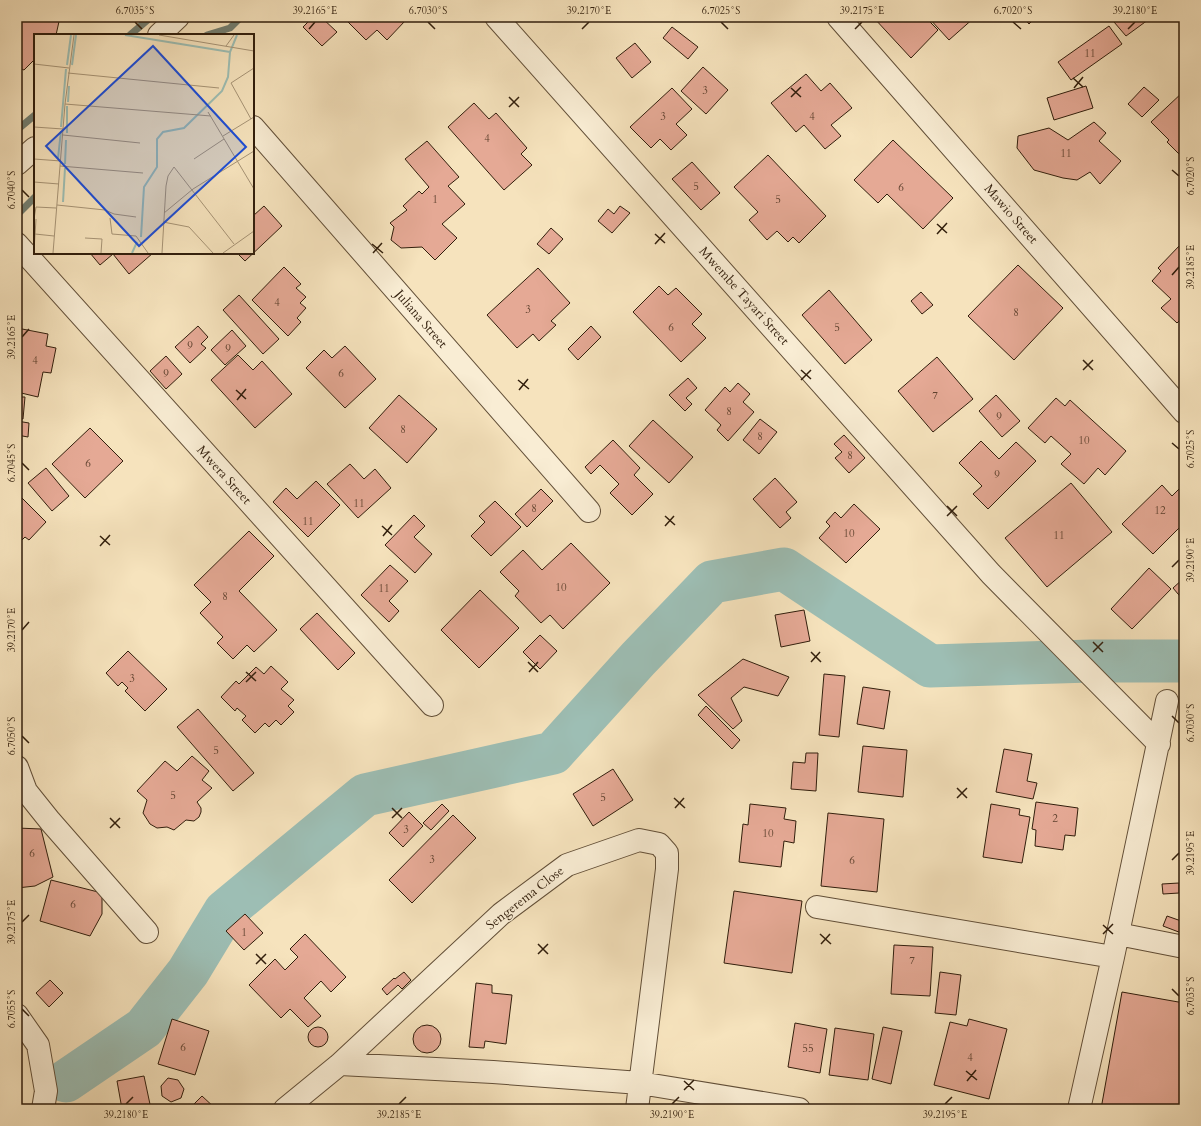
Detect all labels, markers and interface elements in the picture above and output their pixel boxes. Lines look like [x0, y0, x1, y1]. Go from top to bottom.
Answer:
text: 6.7035°S [116, 4, 154, 18]
text: 39.2165°E [293, 4, 337, 18]
text: 6.7030°S [409, 4, 447, 18]
text: 39.2170°E [567, 4, 611, 18]
text: 6.7025°S [702, 4, 740, 18]
text: 39.2175°E [840, 4, 884, 18]
text: 6.7020°S [994, 4, 1032, 18]
text: 39.2180°E [1113, 4, 1157, 18]
inset map [34, 34, 254, 254]
house number: 11 [1084, 46, 1096, 61]
house number: 3 [702, 83, 708, 98]
house number: 3 [660, 109, 666, 124]
house number: 4 [809, 109, 815, 124]
house number: 4 [484, 131, 490, 146]
house number: 11 [1060, 146, 1072, 161]
text: 6.7020°S [1184, 157, 1198, 195]
text: 6.7040°S [5, 171, 19, 209]
house number: 5 [693, 179, 699, 194]
house number: 6 [898, 180, 904, 195]
street label: Mawio Street [980, 180, 1042, 248]
house number: 1 [432, 192, 438, 207]
house number: 5 [775, 192, 781, 207]
street label: Mwembe Tayari Street [695, 243, 793, 349]
text: 39.2185°E [1184, 245, 1198, 289]
street label: Juliana Street [389, 284, 451, 352]
house number: 4 [274, 295, 280, 310]
house number: 3 [525, 302, 531, 317]
house number: 8 [1013, 305, 1019, 320]
text: 39.2165°E [5, 315, 19, 359]
house number: 6 [668, 320, 674, 335]
house number: 5 [834, 320, 840, 335]
house number: 9 [187, 338, 193, 353]
house number: 9 [225, 341, 231, 356]
house number: 4 [32, 353, 38, 368]
house number: 9 [163, 366, 169, 381]
house number: 6 [338, 366, 344, 381]
house number: 7 [932, 388, 938, 403]
house number: 8 [726, 404, 732, 419]
house number: 9 [996, 409, 1002, 424]
house number: 8 [400, 422, 406, 437]
house number: 8 [757, 429, 763, 444]
text: 6.7025°S [1184, 430, 1198, 468]
house number: 10 [1078, 433, 1090, 448]
street label: Mwera Street [193, 442, 255, 508]
text: 6.7045°S [5, 444, 19, 482]
house number: 8 [847, 448, 853, 463]
house number: 6 [85, 456, 91, 471]
house number: 9 [994, 467, 1000, 482]
house number: 11 [353, 496, 365, 511]
house number: 8 [531, 501, 537, 516]
house number: 12 [1154, 503, 1166, 518]
house number: 11 [302, 514, 314, 529]
house number: 10 [843, 526, 855, 541]
house number: 11 [1053, 528, 1065, 543]
text: 39.2190°E [1184, 538, 1198, 582]
house number: 10 [555, 580, 567, 595]
house number: 11 [378, 581, 390, 596]
house number: 8 [222, 589, 228, 604]
text: 39.2170°E [5, 608, 19, 652]
house number: 3 [129, 671, 135, 686]
text: 6.7030°S [1184, 704, 1198, 742]
text: 6.7050°S [5, 717, 19, 755]
house number: 5 [213, 743, 219, 758]
house number: 5 [170, 788, 176, 803]
house number: 5 [600, 790, 606, 805]
house number: 2 [1052, 811, 1058, 826]
house number: 3 [403, 822, 409, 837]
house number: 10 [762, 826, 774, 841]
text: 39.2195°E [1184, 831, 1198, 875]
house number: 6 [29, 846, 35, 861]
house number: 3 [429, 852, 435, 867]
house number: 6 [849, 853, 855, 868]
street label: Sengerema Close [482, 862, 568, 934]
house number: 6 [70, 897, 76, 912]
text: 39.2175°E [5, 900, 19, 944]
house number: 1 [241, 925, 247, 940]
house number: 7 [909, 953, 915, 968]
text: 6.7035°S [1184, 977, 1198, 1015]
text: 6.7055°S [5, 990, 19, 1028]
house number: 6 [180, 1040, 186, 1055]
house number: 55 [802, 1041, 814, 1056]
house number: 4 [967, 1050, 973, 1065]
text: 39.2180°E [104, 1108, 148, 1122]
text: 39.2185°E [377, 1108, 421, 1122]
text: 39.2190°E [650, 1108, 694, 1122]
text: 39.2195°E [923, 1108, 967, 1122]

